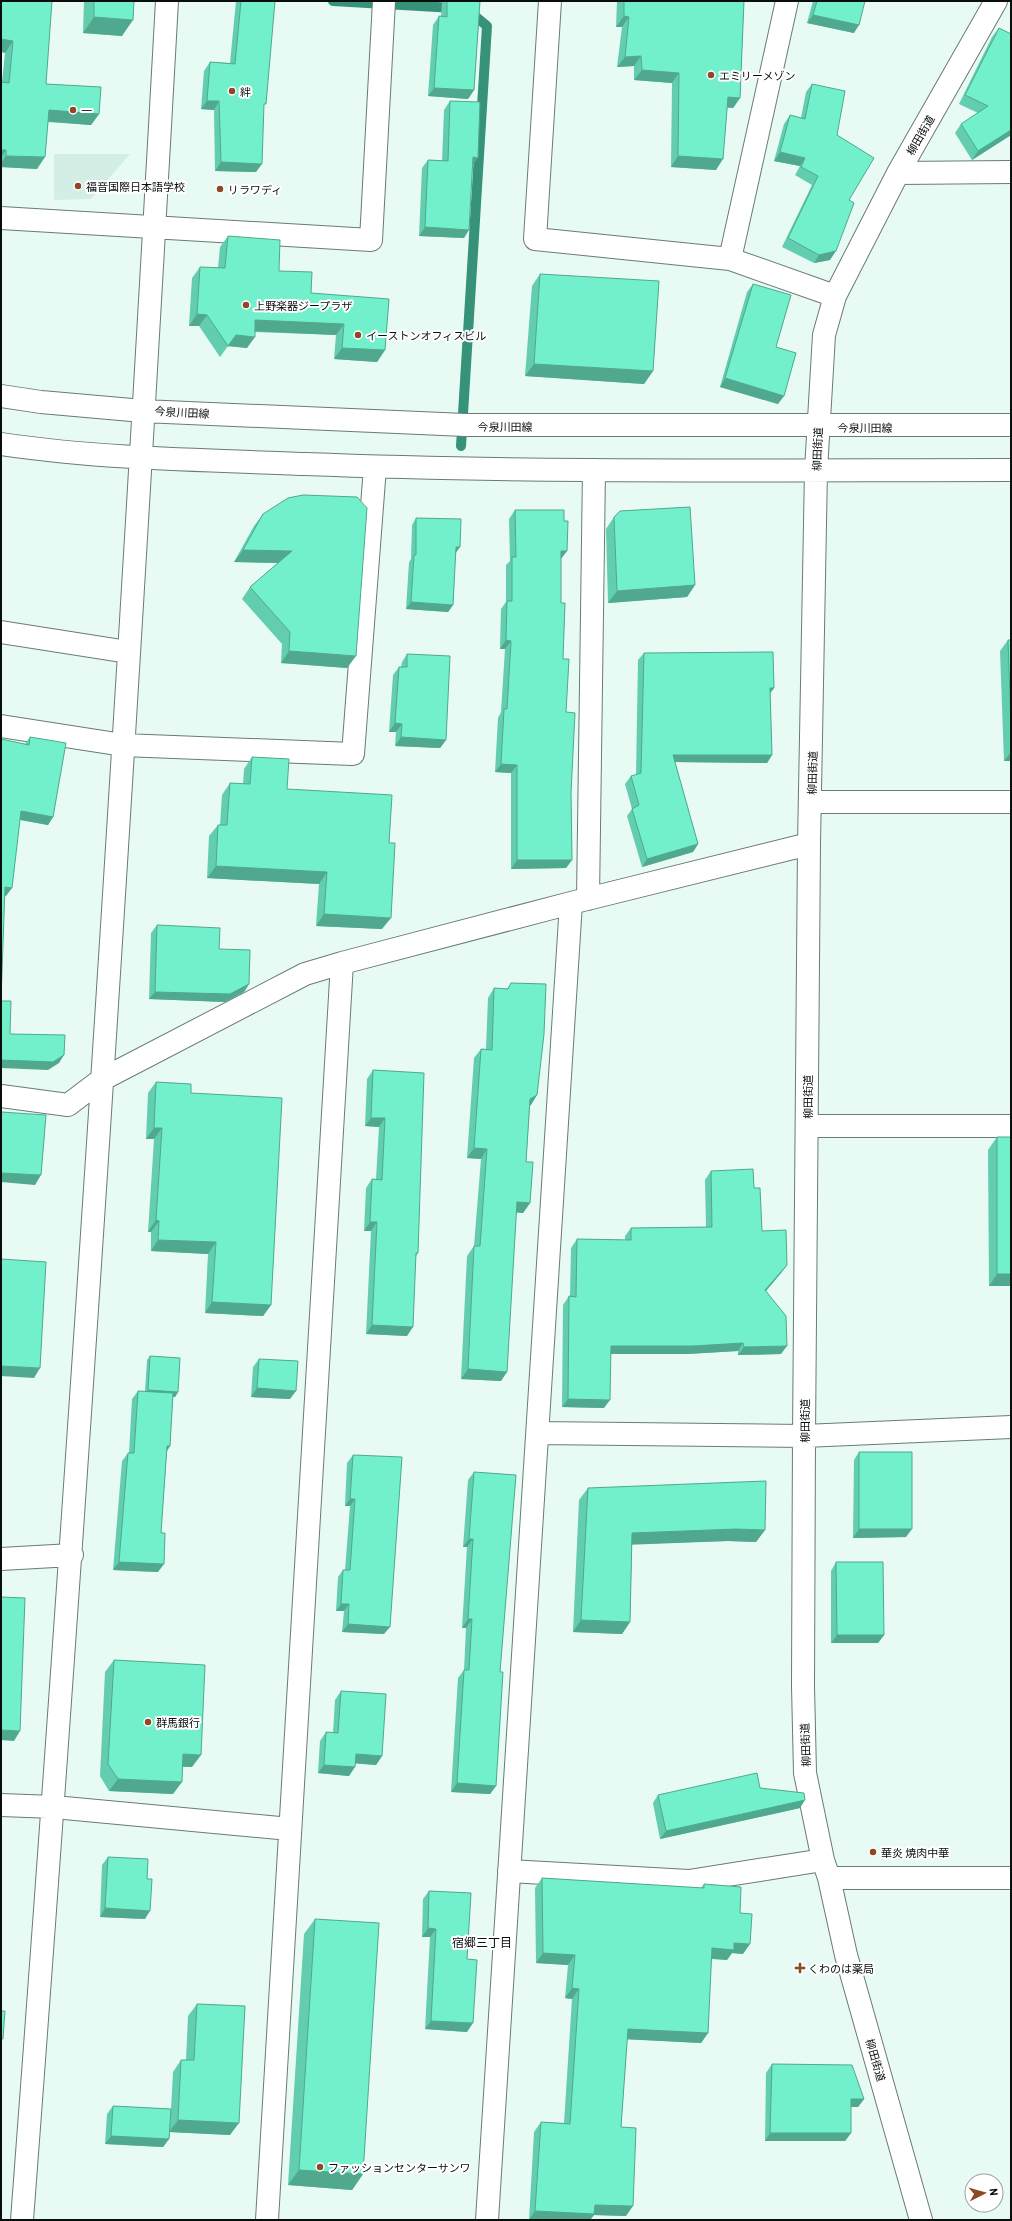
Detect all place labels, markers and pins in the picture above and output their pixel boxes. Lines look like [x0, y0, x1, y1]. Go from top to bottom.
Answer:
place label: エミリーメゾン [719, 69, 796, 82]
marker: エミリーメゾン [706, 70, 716, 80]
place label: 絆 [240, 85, 251, 98]
marker: 絆 [227, 86, 237, 96]
place label: 一 [81, 104, 92, 117]
marker: 一 [68, 105, 78, 115]
place label: 福音国際日本語学校 [86, 180, 185, 193]
marker: 福音国際日本語学校 [73, 181, 83, 191]
place label: リラワディ [228, 183, 282, 196]
marker: リラワディ [215, 184, 225, 194]
place label: 上野楽器ジープラザ [254, 299, 352, 312]
marker: 上野楽器ジープラザ [241, 300, 251, 310]
place label: イーストンオフィスビル [366, 329, 486, 342]
marker: イーストンオフィスビル [353, 330, 363, 340]
place label: 群馬銀行 [156, 1716, 200, 1729]
marker: 群馬銀行 [143, 1717, 153, 1727]
place label: 華炎 焼肉中華 [881, 1846, 949, 1859]
marker: 華炎 焼肉中華 [868, 1847, 878, 1857]
place label: くわのは薬局 [808, 1962, 874, 1975]
marker: くわのは薬局 [795, 1963, 805, 1973]
place label: ファッションセンターサンワ [328, 2161, 471, 2174]
marker: ファッションセンターサンワ [315, 2162, 325, 2172]

